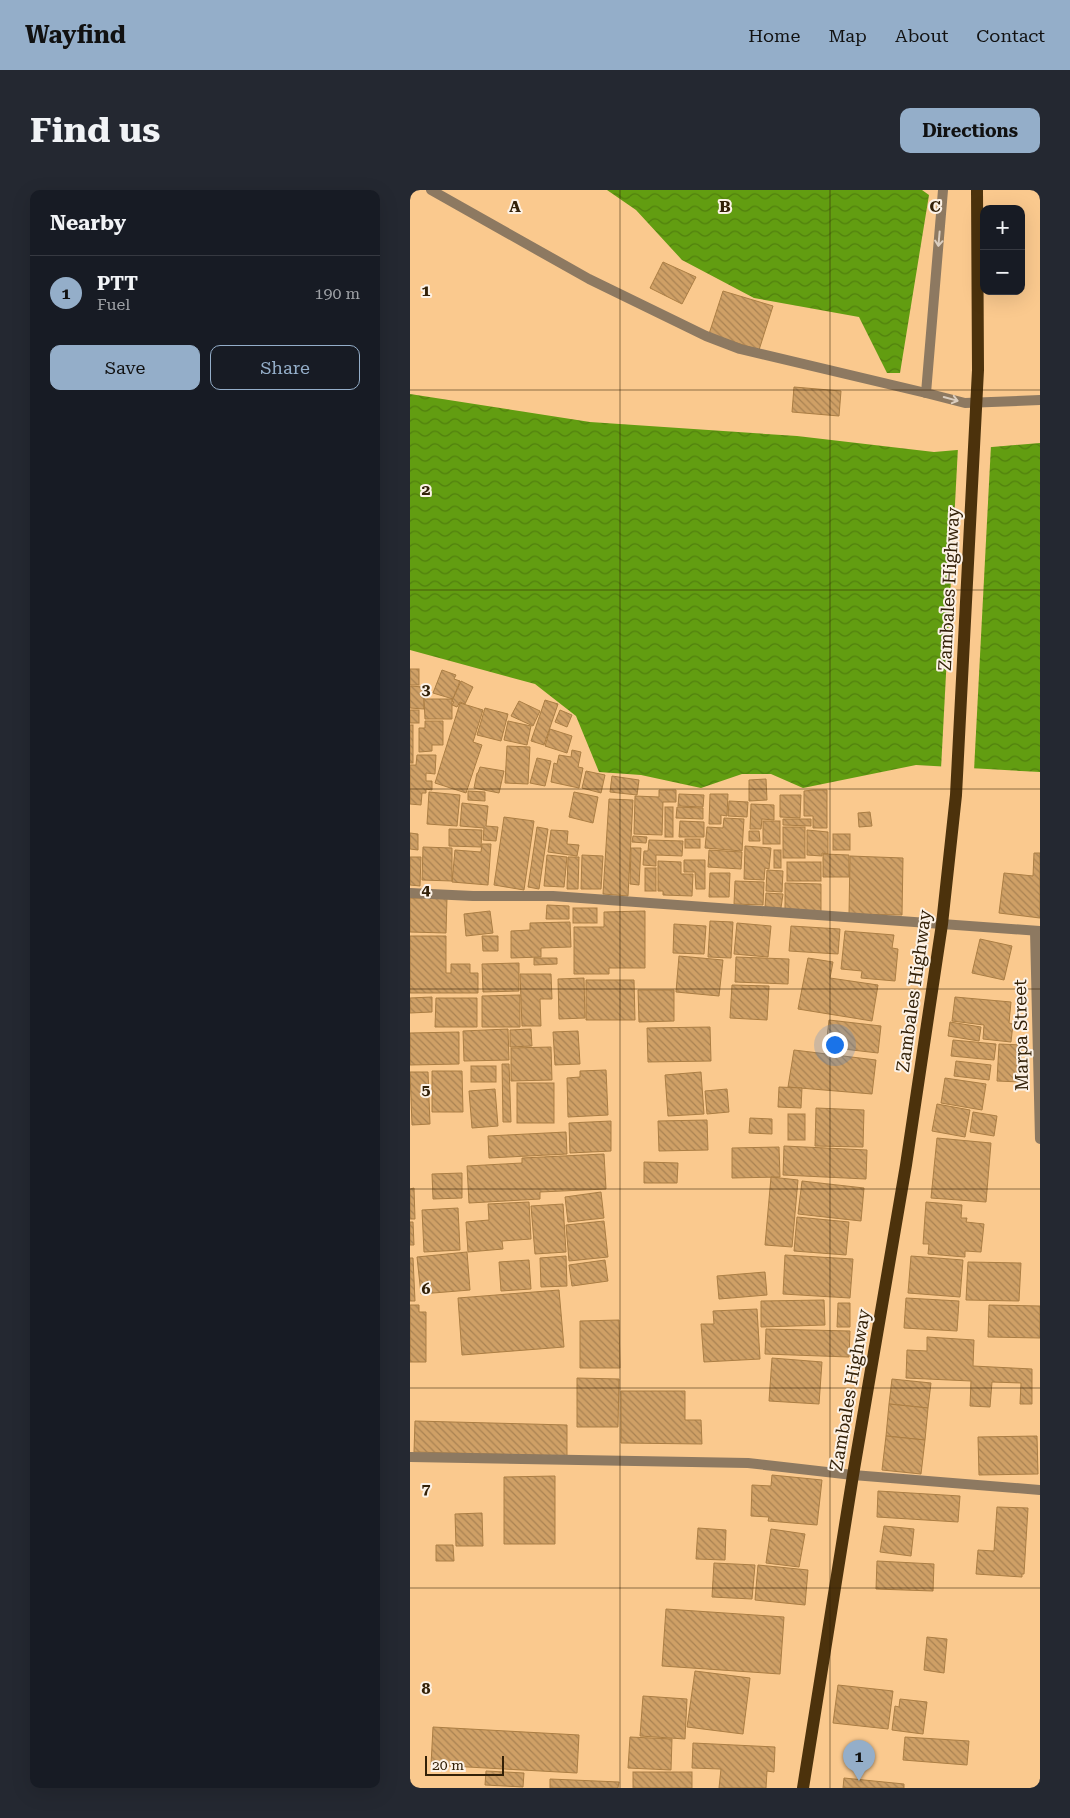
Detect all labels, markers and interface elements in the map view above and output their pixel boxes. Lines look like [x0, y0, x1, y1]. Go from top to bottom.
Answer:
text: Wayfind [25, 21, 126, 49]
text: Home [748, 25, 800, 46]
text: Map [828, 25, 867, 46]
text: About [895, 25, 948, 46]
text: Contact [976, 25, 1045, 46]
button: Directions [900, 108, 1040, 153]
text: Find us [30, 110, 160, 151]
text: A [509, 197, 521, 216]
text: B [719, 197, 731, 216]
text: C [929, 197, 941, 216]
map controls [980, 205, 1025, 295]
button: + [980, 205, 1025, 250]
text: Nearby [50, 211, 126, 235]
one-way arrow [934, 230, 944, 246]
button: − [980, 250, 1025, 295]
text: PTT [97, 272, 138, 295]
text: 1 [422, 281, 431, 300]
text: 1 [62, 284, 70, 303]
text: 190 m [314, 284, 360, 303]
text: Fuel [97, 295, 130, 314]
button: Save [50, 345, 200, 390]
button: Share [210, 345, 360, 390]
one-way arrow [942, 395, 958, 404]
text: 2 [422, 480, 431, 499]
street label: Zambales Highway [934, 506, 963, 671]
text: 3 [422, 680, 431, 699]
text: 4 [422, 880, 431, 899]
street label: Zambales Highway [892, 908, 935, 1074]
street label: Marpa Street [1009, 979, 1032, 1091]
your location [822, 1032, 848, 1058]
text: 5 [422, 1080, 431, 1099]
text: 6 [422, 1279, 431, 1298]
street label: Zambales Highway [825, 1307, 874, 1472]
text: 7 [422, 1479, 431, 1498]
text: 8 [422, 1679, 431, 1698]
pin: 1 [843, 1740, 875, 1781]
scale bar [425, 1753, 504, 1776]
text: 20 m [432, 1757, 464, 1773]

